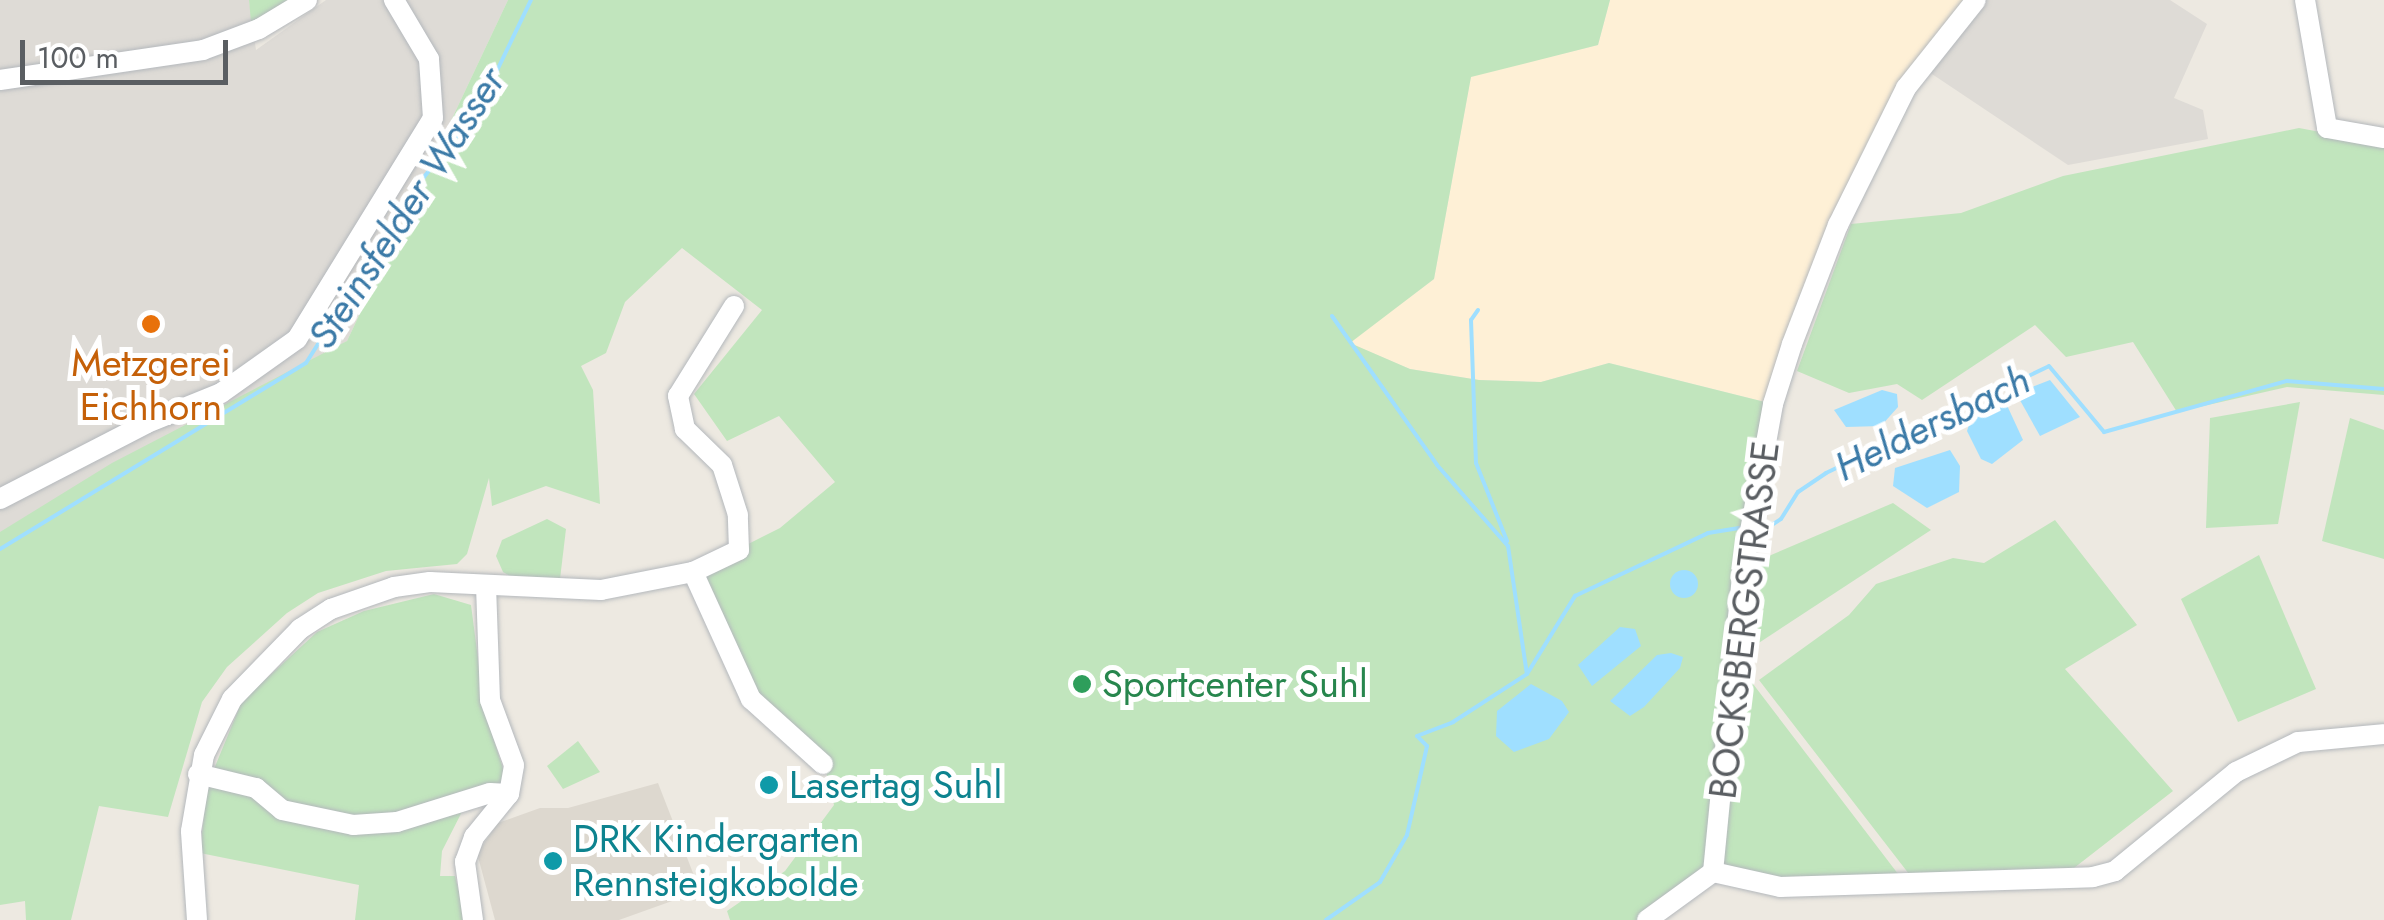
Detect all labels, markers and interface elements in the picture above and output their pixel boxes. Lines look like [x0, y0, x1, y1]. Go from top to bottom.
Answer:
scale bar [25, 20, 232, 82]
text: 100 m [37, 36, 119, 79]
water label: Steinsfelder Wasser [297, 58, 515, 358]
marker: Metzgerei Eichhorn [140, 313, 162, 335]
place label: Metzgerei Eichhorn [71, 340, 231, 429]
water label: Heldersbach [1827, 355, 2037, 491]
street label: BOCKSBERGSTRASSE [1699, 439, 1789, 801]
place label: Sportcenter Suhl [1102, 661, 1368, 707]
marker: Sportcenter Suhl [1071, 673, 1093, 695]
place label: Lasertag Suhl [789, 762, 1002, 808]
marker: Lasertag Suhl [758, 774, 780, 796]
place label: DRK Kindergarten Rennsteigkobolde [573, 816, 860, 906]
marker: DRK Kindergarten Rennsteigkobolde [542, 850, 564, 872]

